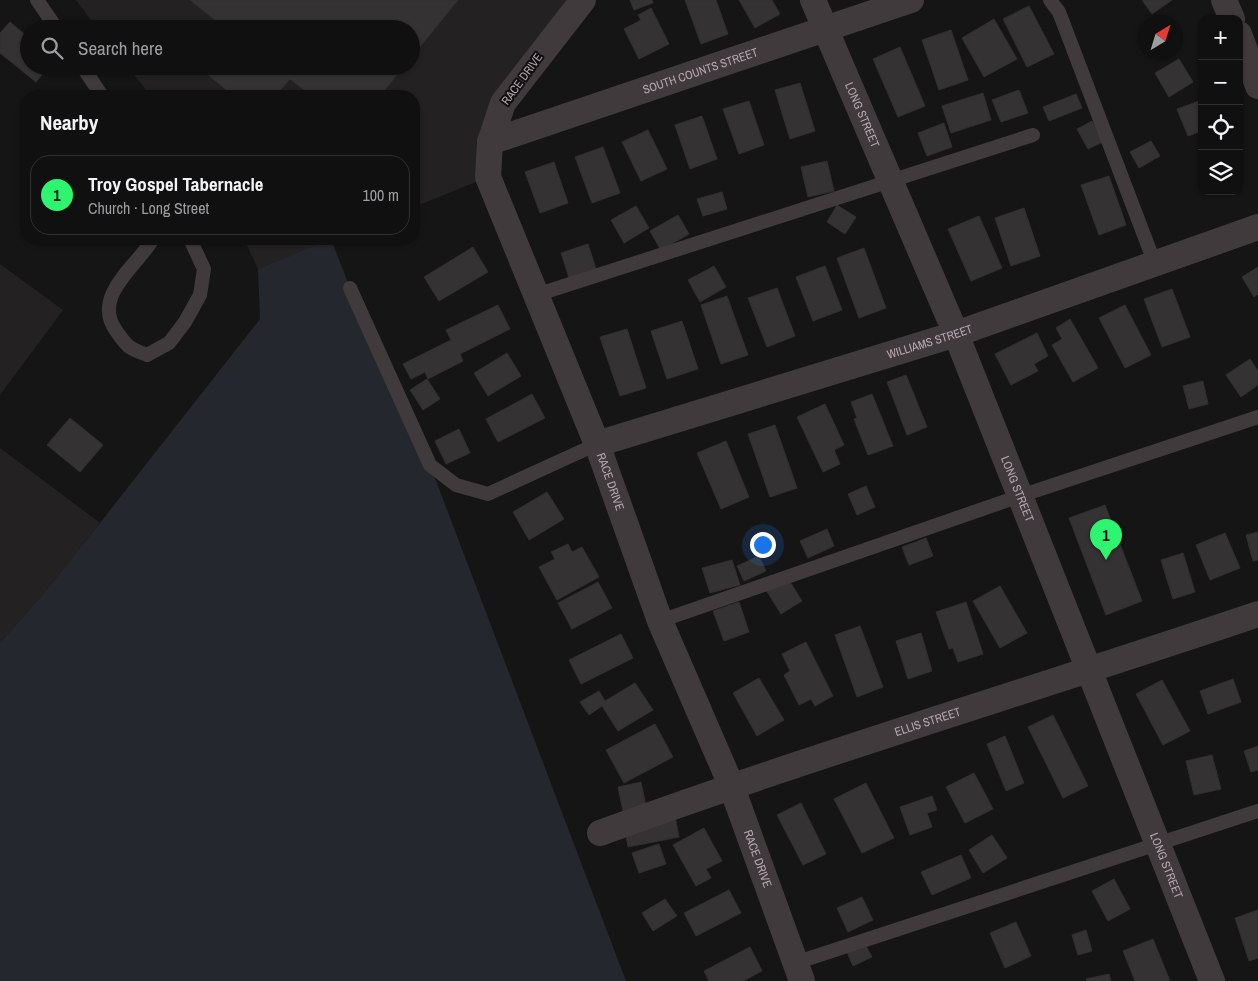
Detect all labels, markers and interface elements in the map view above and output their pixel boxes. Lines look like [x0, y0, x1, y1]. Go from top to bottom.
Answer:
north arrow [1138, 15, 1183, 60]
map controls [1198, 15, 1243, 195]
button: + [1198, 15, 1243, 60]
search box [20, 20, 420, 75]
icon: search [38, 34, 66, 62]
text: Search here [78, 35, 163, 61]
street label: SOUTH COUNTS STREET [641, 44, 760, 98]
street label: RACE DRIVE [498, 50, 546, 108]
button: − [1198, 60, 1243, 105]
street label: LONG STREET [841, 80, 883, 150]
button: locate [1198, 105, 1243, 150]
text: Nearby [40, 108, 98, 137]
button: layers [1198, 150, 1243, 195]
text: Troy Gospel Tabernacle [88, 171, 264, 197]
text: 1 [53, 184, 61, 206]
text: 100 m [363, 184, 399, 206]
text: Church · Long Street [88, 197, 209, 219]
street label: WILLIAMS STREET [885, 321, 975, 363]
street label: RACE DRIVE [593, 451, 628, 513]
street label: LONG STREET [997, 454, 1038, 524]
pin: 1 [1090, 519, 1122, 560]
your location [750, 532, 776, 558]
street label: ELLIS STREET [893, 704, 963, 740]
street label: RACE DRIVE [740, 828, 775, 890]
street label: LONG STREET [1146, 830, 1187, 901]

